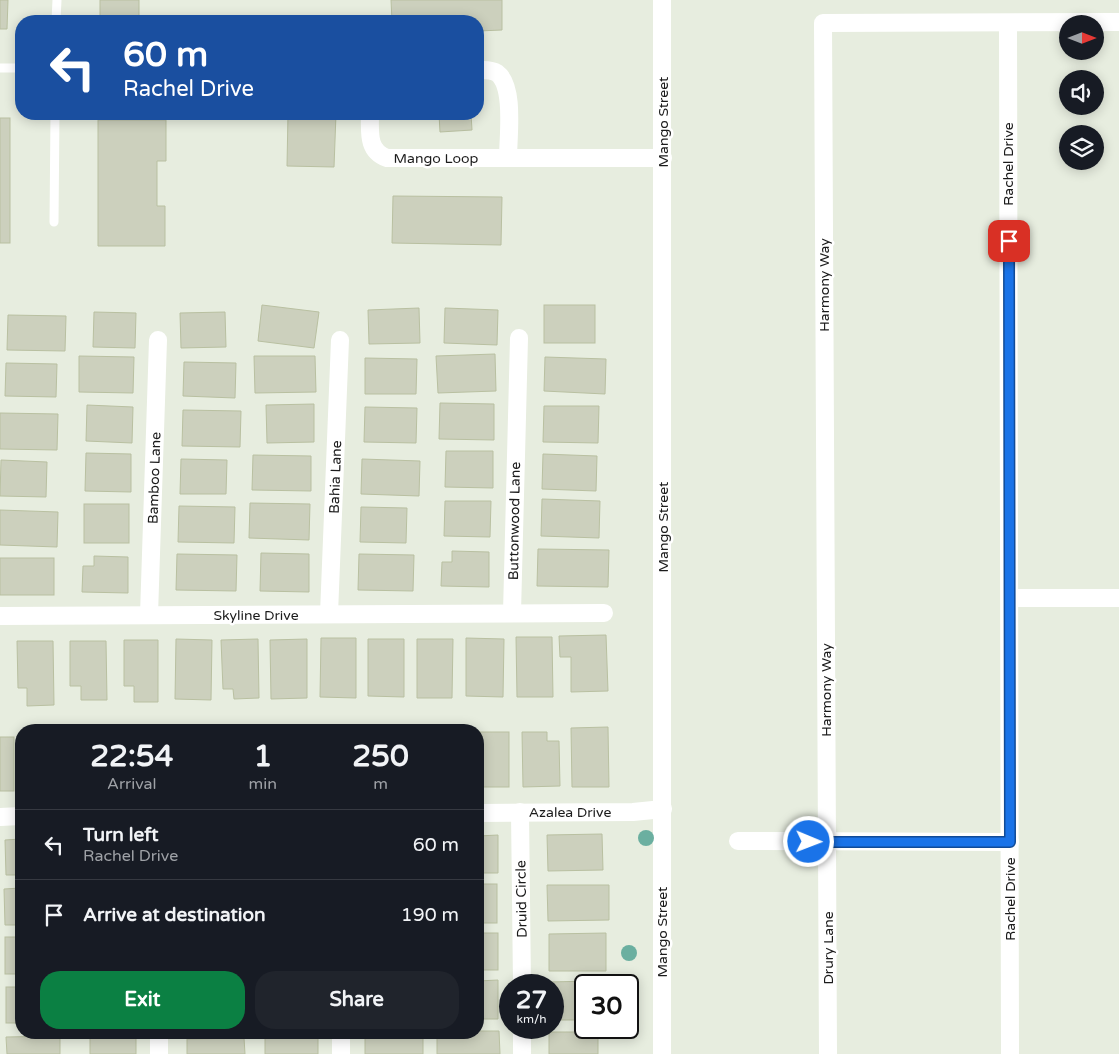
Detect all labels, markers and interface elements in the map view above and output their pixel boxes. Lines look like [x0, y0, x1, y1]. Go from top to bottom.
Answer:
north arrow [1059, 15, 1104, 60]
map controls [1059, 15, 1104, 170]
text: 60 m [123, 34, 208, 76]
icon: left [40, 35, 105, 100]
button: sound [1059, 70, 1104, 115]
text: Rachel Drive [123, 76, 254, 102]
street label: Mango Street [655, 76, 672, 167]
street label: Rachel Drive [1000, 122, 1017, 206]
button: layers [1059, 125, 1104, 170]
street label: Mango Loop [394, 150, 479, 167]
pin [988, 220, 1030, 262]
icon: arrive [995, 227, 1023, 255]
street label: Harmony Way [816, 238, 833, 332]
street label: Bamboo Lane [144, 432, 165, 524]
street label: Bahia Lane [326, 440, 345, 514]
street label: Buttonwood Lane [505, 462, 524, 580]
street label: Mango Street [655, 481, 672, 572]
street label: Skyline Drive [213, 607, 299, 624]
street label: Harmony Way [818, 643, 835, 737]
text: 22:54 [90, 738, 173, 775]
text: 1 [253, 738, 272, 775]
text: 250 [352, 738, 409, 775]
text: Arrival [107, 774, 157, 794]
text: min [249, 774, 277, 794]
text: m [373, 774, 388, 794]
street label: Azalea Drive [529, 804, 611, 821]
position arrow [782, 815, 834, 867]
text: Turn left [83, 824, 159, 846]
icon: left [40, 831, 68, 859]
text: 60 m [413, 834, 459, 856]
text: Rachel Drive [83, 846, 178, 866]
street label: Rachel Drive [1002, 857, 1019, 941]
street label: Druid Circle [512, 860, 531, 938]
street label: Mango Street [654, 886, 671, 977]
icon: arrive [40, 901, 68, 929]
text: Arrive at destination [83, 904, 266, 926]
text: 190 m [401, 904, 459, 926]
street label: Drury Lane [820, 911, 837, 985]
button: Exit [40, 971, 245, 1029]
button: Share [255, 971, 459, 1029]
speed limit sign: 30 [574, 974, 639, 1039]
text: 27 [516, 985, 547, 1015]
text: km/h [516, 1012, 547, 1026]

